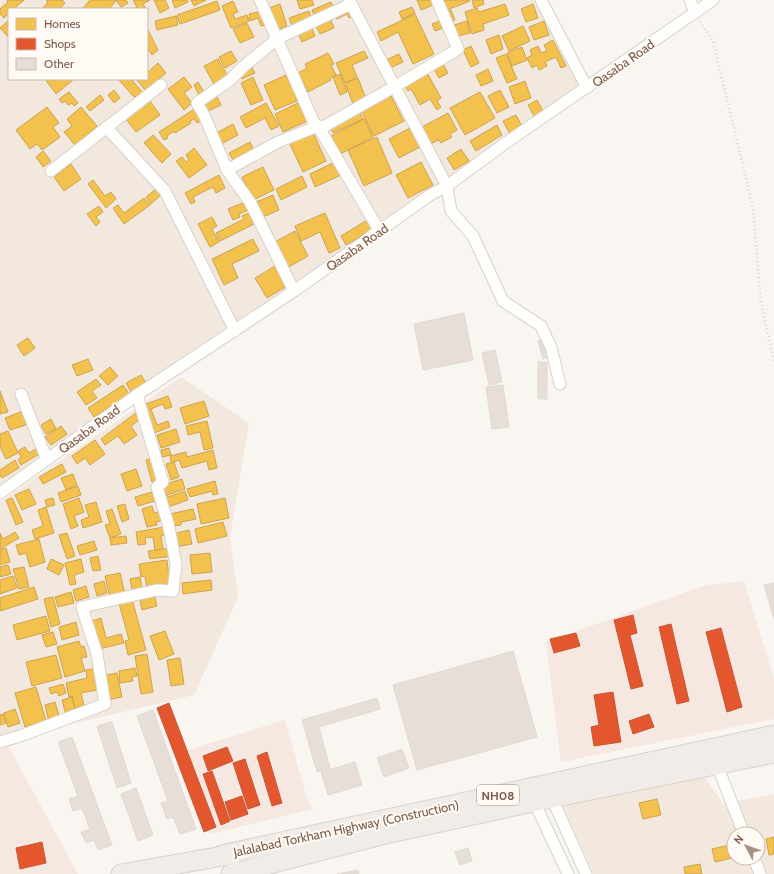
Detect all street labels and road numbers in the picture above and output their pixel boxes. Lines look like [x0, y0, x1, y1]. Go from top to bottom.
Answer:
street label: Qasaba Road [589, 36, 657, 90]
street label: Qasaba Road [323, 220, 391, 274]
street label: Qasaba Road [55, 401, 123, 457]
road number: NH08 [477, 785, 519, 805]
street label: Jalalabad Torkham Highway (Construction) [231, 796, 460, 860]

